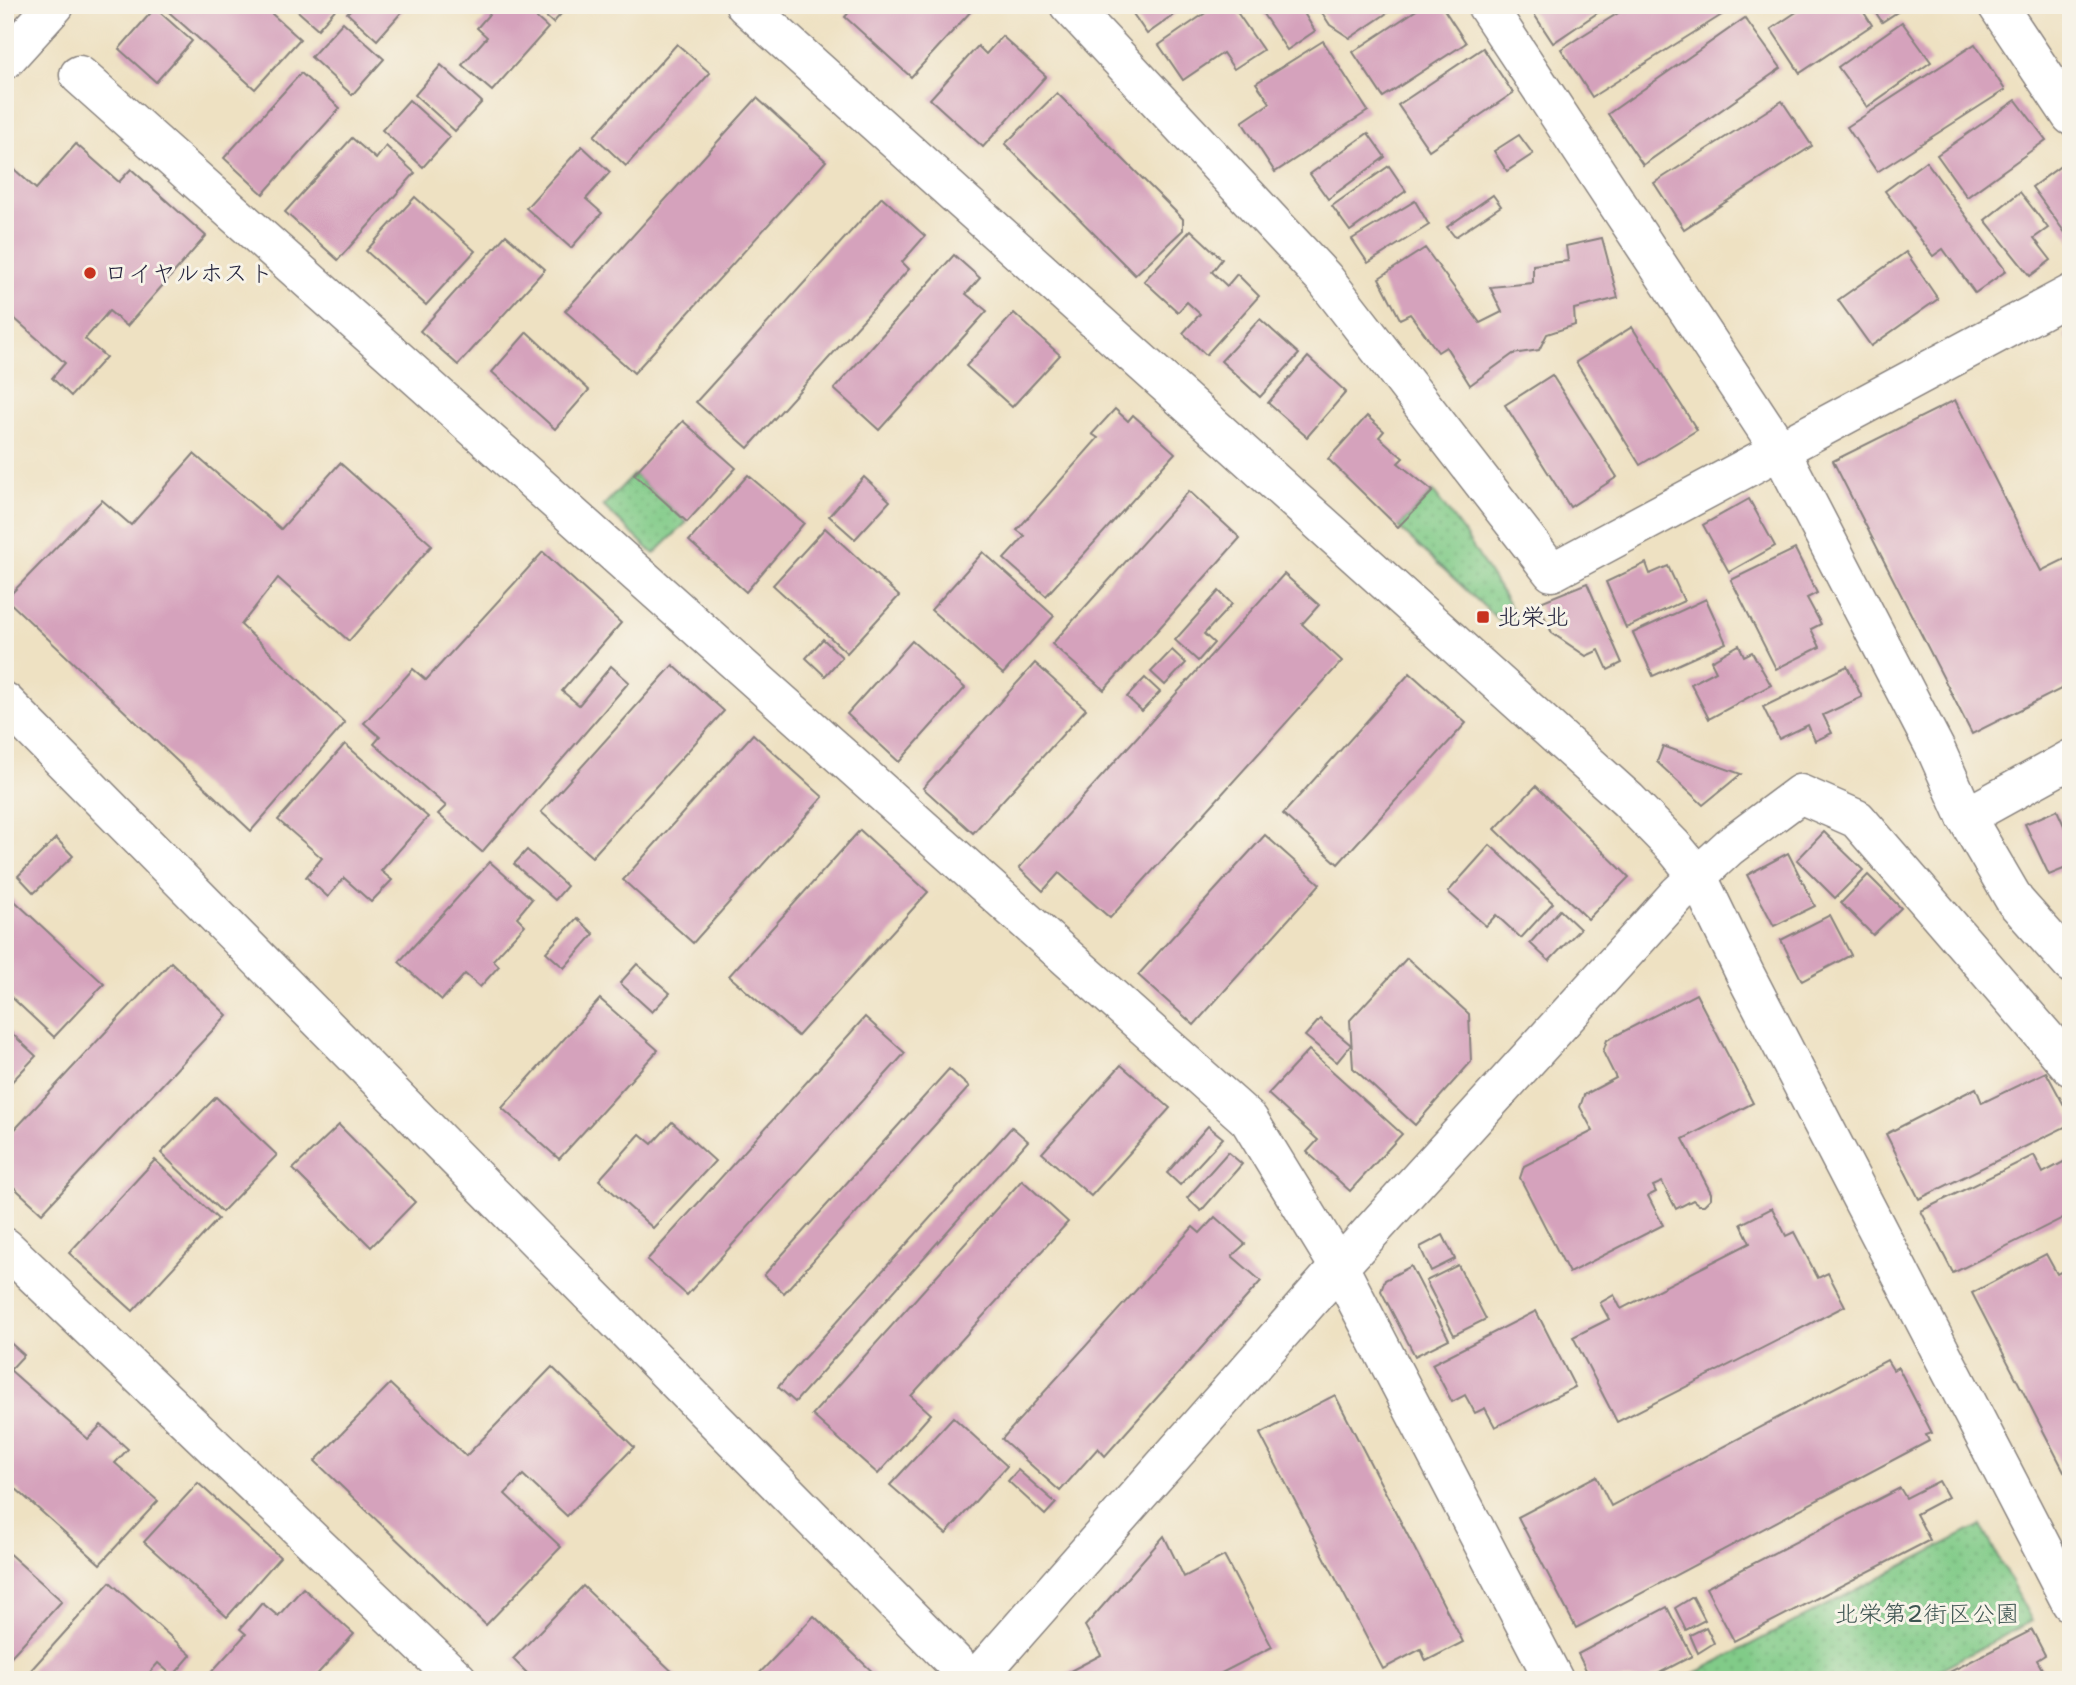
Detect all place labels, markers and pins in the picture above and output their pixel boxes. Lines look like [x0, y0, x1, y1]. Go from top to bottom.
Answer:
place label: ロイヤルホスト [104, 257, 273, 289]
marker: ロイヤルホスト [82, 265, 98, 281]
place label: 北栄北 [1497, 601, 1569, 633]
marker: 北栄北 [1475, 609, 1491, 625]

